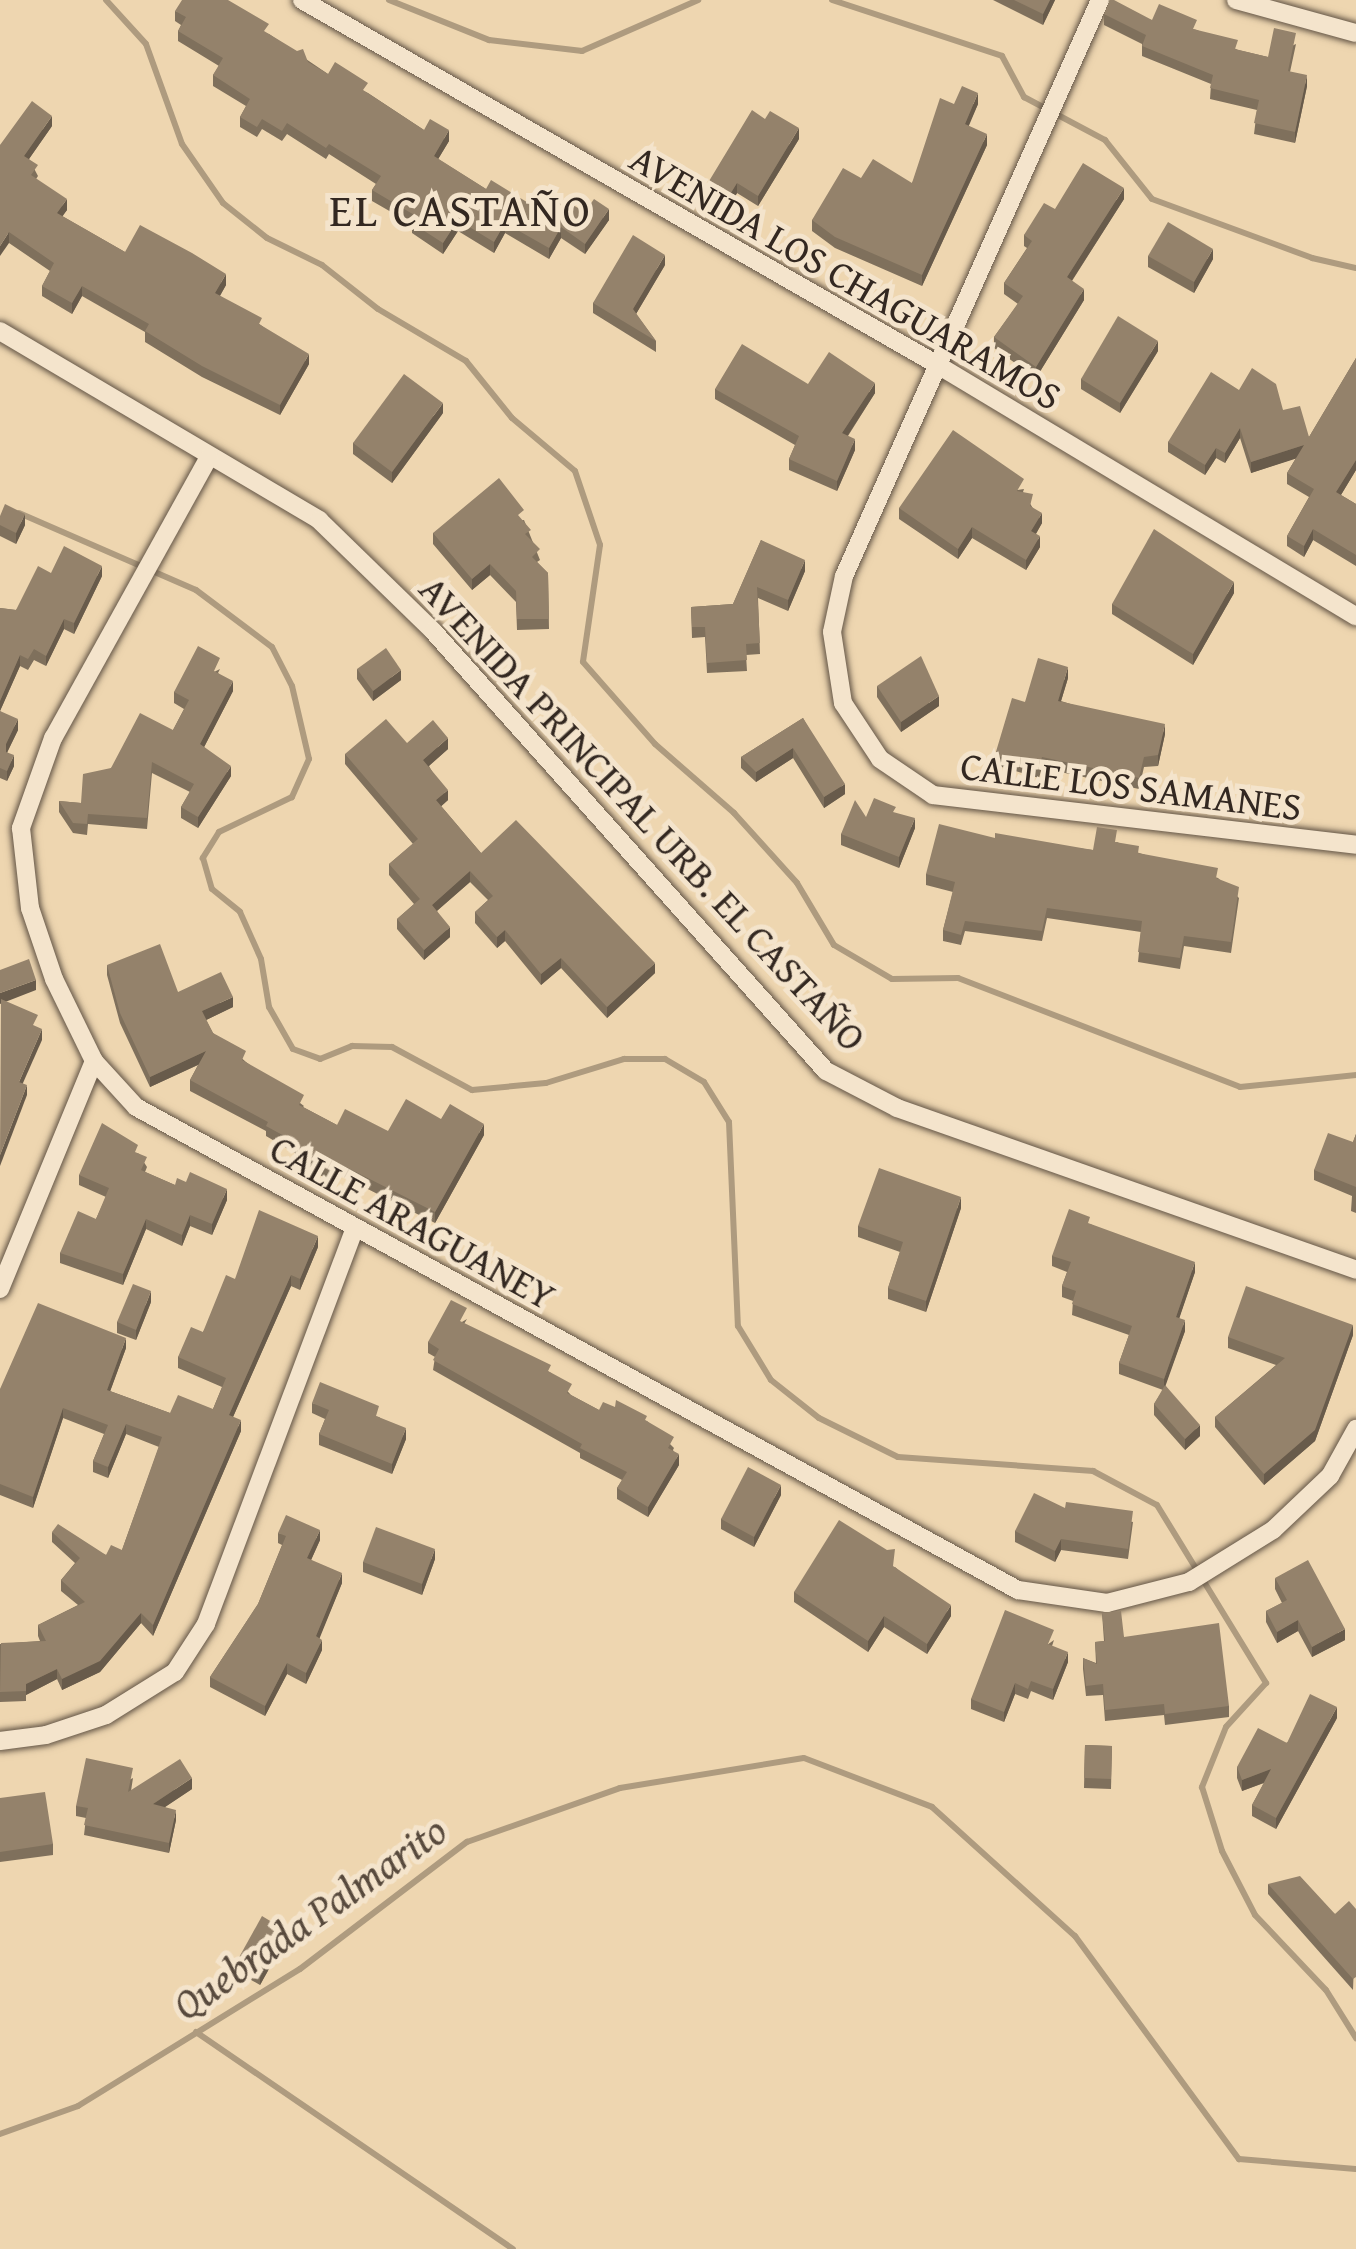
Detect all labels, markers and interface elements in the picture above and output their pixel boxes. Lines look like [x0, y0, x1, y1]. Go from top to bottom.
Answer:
street label: AVENIDA LOS CHAGUARAMOS [622, 134, 1070, 420]
district label: EL CASTAÑO [329, 183, 593, 237]
street label: AVENIDA PRINCIPAL URB. EL CASTAÑO [410, 566, 876, 1060]
street label: CALLE LOS SAMANES [958, 742, 1304, 830]
street label: CALLE ARAGUANEY [262, 1124, 564, 1320]
water label: Quebrada Palmarito [163, 1804, 455, 2030]

